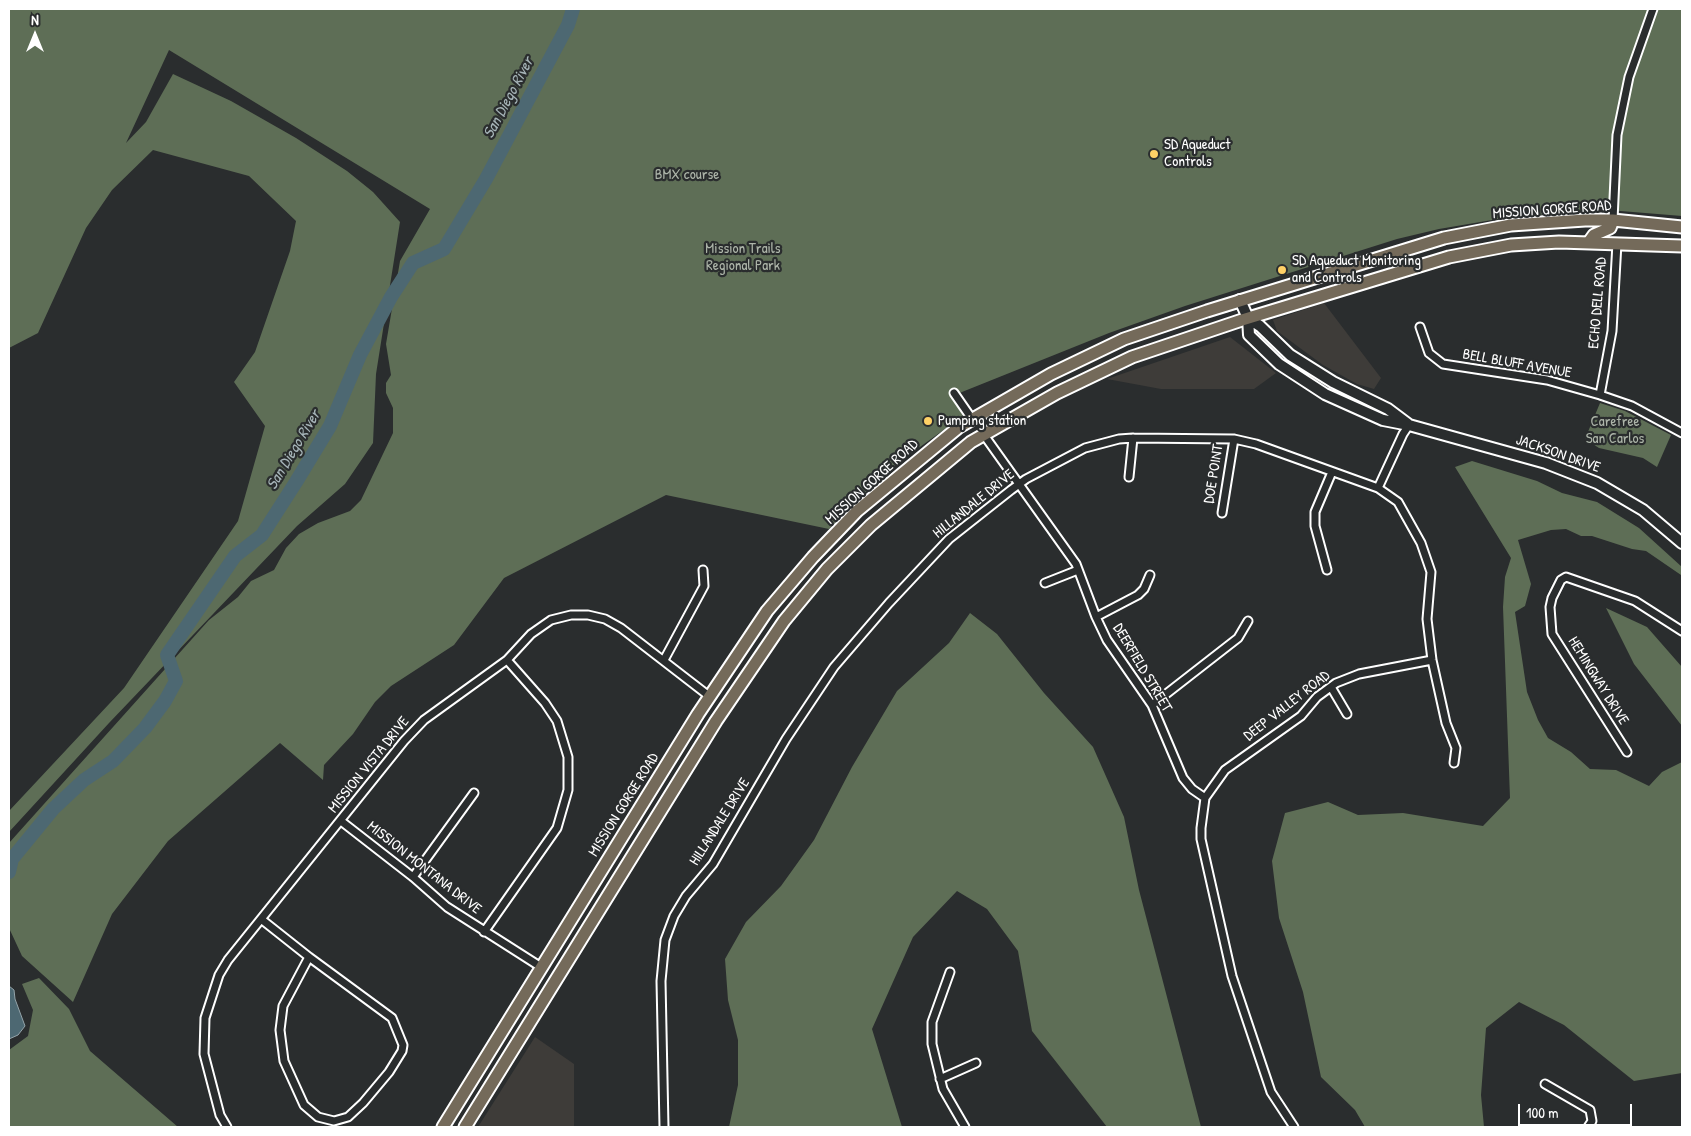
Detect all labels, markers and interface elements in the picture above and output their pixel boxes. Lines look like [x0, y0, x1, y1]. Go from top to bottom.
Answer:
north arrow [10, 10, 60, 60]
text: N [31, 10, 39, 29]
water label: San Diego River [480, 54, 538, 142]
place label: SD Aqueduct Controls [1164, 136, 1231, 171]
marker: SD Aqueduct Controls [1148, 148, 1160, 160]
park label: BMX course [655, 166, 719, 184]
street label: MISSION GORGE ROAD [1492, 197, 1612, 223]
park label: Mission Trails Regional Park [705, 240, 781, 275]
place label: SD Aqueduct Monitoring and Controls [1292, 252, 1421, 287]
street label: ECHO DELL ROAD [1585, 257, 1611, 349]
marker: SD Aqueduct Monitoring and Controls [1276, 264, 1288, 276]
street label: BELL BLUFF AVENUE [1461, 346, 1573, 382]
water label: San Diego River [263, 407, 325, 493]
place label: Pumping station [938, 412, 1026, 430]
park label: Carefree San Carlos [1586, 413, 1644, 448]
marker: Pumping station [922, 415, 934, 427]
street label: JACKSON DRIVE [1513, 431, 1603, 477]
street label: MISSION GORGE ROAD [822, 436, 922, 528]
street label: DOE POINT [1200, 443, 1228, 505]
street label: HILLANDALE DRIVE [930, 466, 1018, 542]
street label: DEERFIELD STREET [1109, 620, 1175, 716]
street label: HEMINGWAY DRIVE [1564, 634, 1632, 728]
street label: DEEP VALLEY ROAD [1240, 667, 1334, 745]
street label: MISSION VISTA DRIVE [325, 713, 413, 817]
street label: MISSION GORGE ROAD [585, 750, 663, 860]
street label: HILLANDALE DRIVE [686, 775, 754, 869]
street label: MISSION MONTANA DRIVE [363, 818, 485, 918]
scale bar [1521, 1094, 1635, 1126]
text: 100 m [1526, 1102, 1559, 1123]

